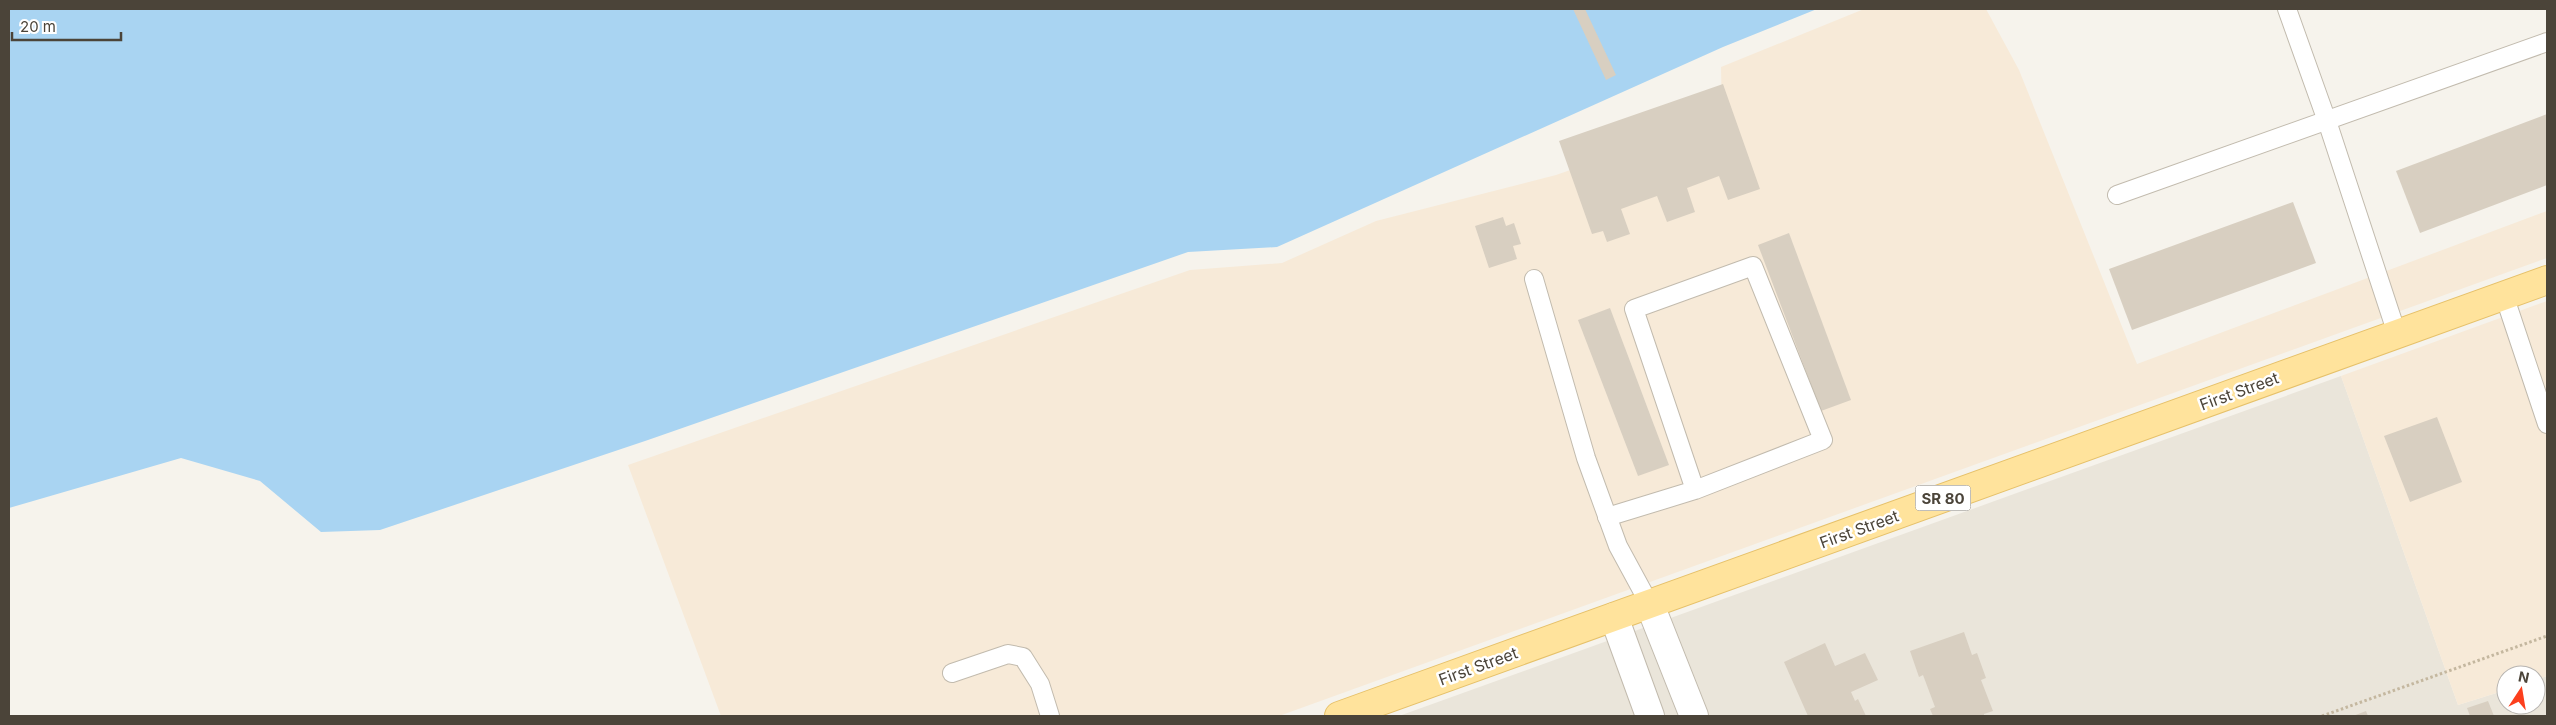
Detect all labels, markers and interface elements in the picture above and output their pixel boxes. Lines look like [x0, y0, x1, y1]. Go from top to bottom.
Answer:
scale bar [12, 10, 121, 42]
text: 20 m [20, 17, 56, 36]
street label: First Street [2197, 367, 2281, 415]
road number: SR 80 [1916, 486, 1970, 510]
street label: First Street [1817, 505, 1901, 553]
street label: First Street [1436, 642, 1520, 690]
north arrow [2496, 665, 2546, 715]
text: N [2517, 667, 2531, 686]

